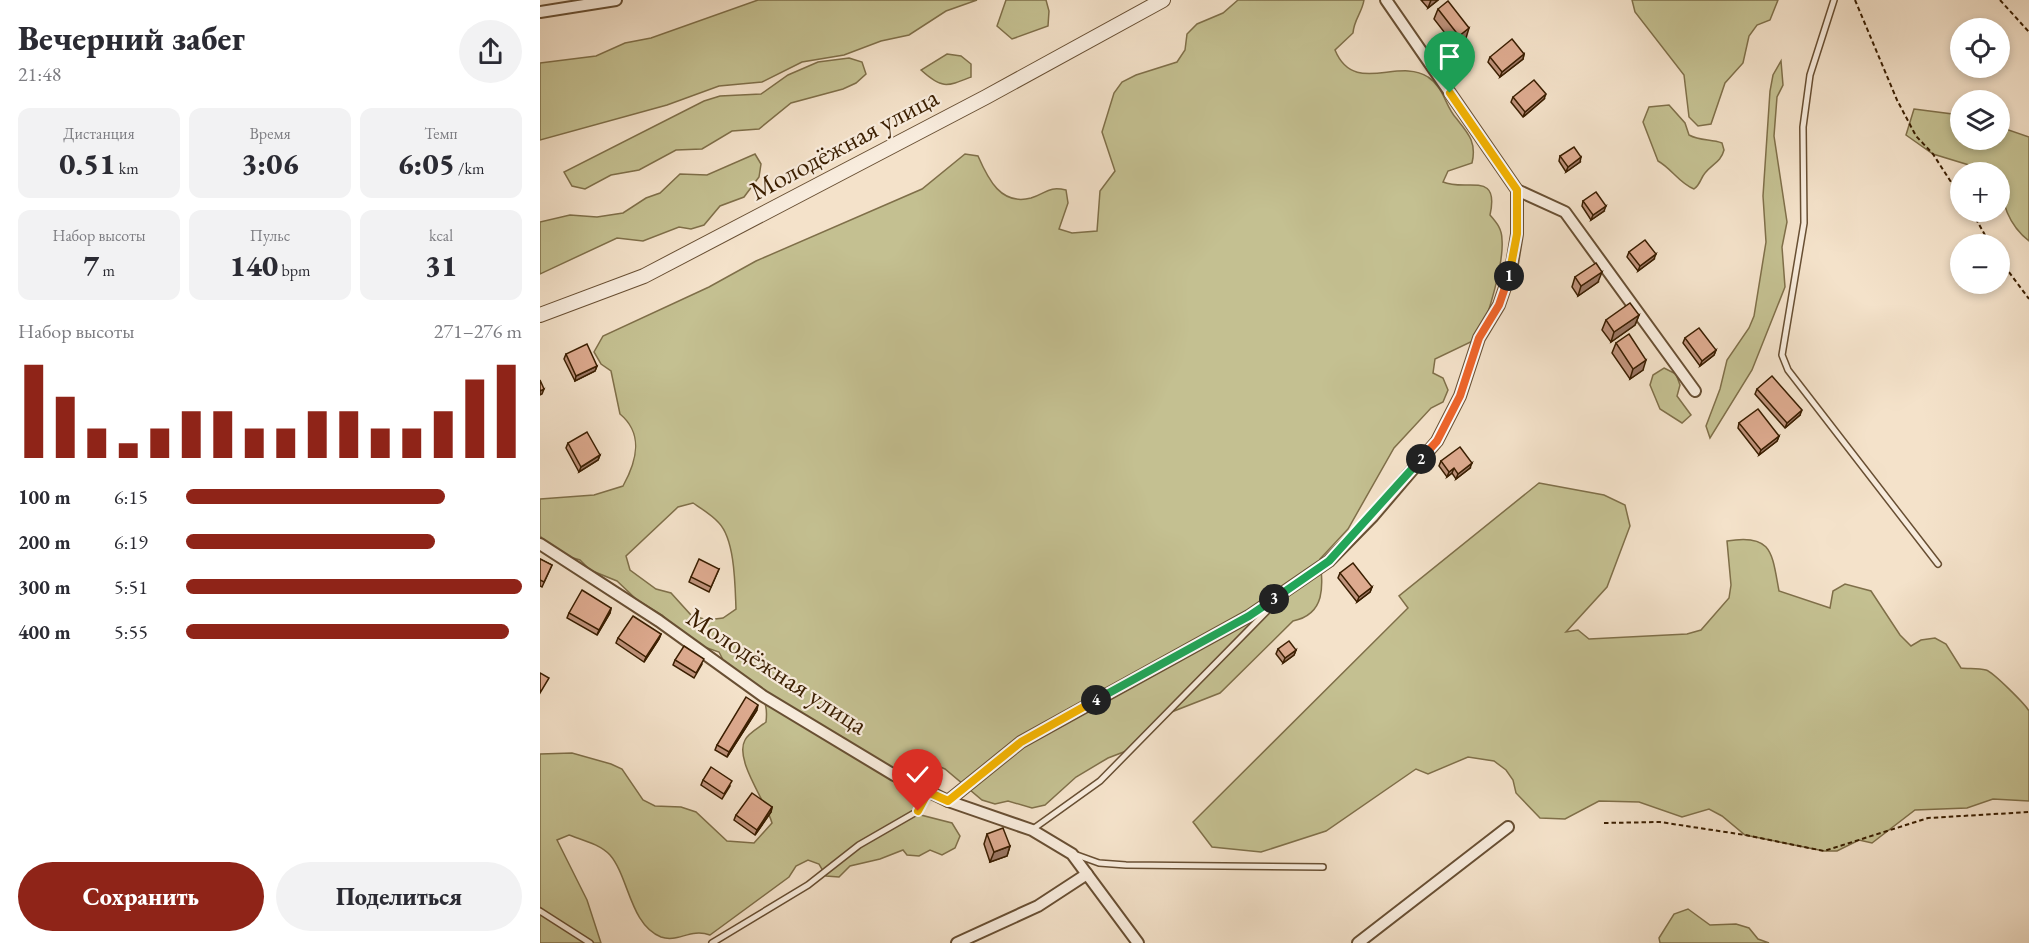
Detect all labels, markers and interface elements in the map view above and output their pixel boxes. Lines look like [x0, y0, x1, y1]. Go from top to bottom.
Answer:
text: Вечерний забег [18, 17, 245, 60]
map controls [1950, 18, 2010, 294]
button: locate [1950, 18, 2010, 78]
button: share [459, 20, 522, 83]
pin [1424, 31, 1475, 93]
icon: arrive [1433, 40, 1466, 73]
text: 21:48 [18, 61, 61, 87]
street label: Молодёжная улица [743, 79, 944, 208]
button: layers [1950, 90, 2010, 150]
text: Дистанция [63, 123, 135, 144]
text: Время [249, 123, 291, 144]
text: Темп [424, 123, 458, 144]
text: 0.51 [59, 144, 115, 183]
text: 3:06 [241, 144, 299, 183]
text: 6:05 [398, 144, 455, 183]
text: km [115, 158, 139, 179]
text: /km [455, 158, 484, 179]
button: + [1950, 162, 2010, 222]
text: Набор высоты [52, 225, 146, 246]
text: Пульс [250, 225, 290, 246]
text: kcal [429, 225, 453, 246]
button: − [1950, 234, 2010, 294]
text: 7 [83, 246, 99, 285]
text: 140 [230, 246, 278, 285]
text: 31 [425, 246, 457, 285]
text: m [99, 260, 115, 281]
text: bpm [278, 260, 310, 281]
pin: 1 [1494, 261, 1524, 291]
text: 1 [1505, 265, 1513, 286]
text: Набор высоты [18, 318, 134, 344]
text: 271–276 m [434, 318, 522, 344]
pin: 2 [1406, 444, 1436, 474]
text: 2 [1417, 448, 1425, 469]
text: 100 m [18, 484, 71, 510]
text: 6:15 [114, 484, 148, 510]
text: 200 m [18, 529, 71, 555]
text: 6:19 [114, 529, 148, 555]
text: 300 m [18, 574, 71, 600]
text: 5:51 [114, 574, 148, 600]
pin: 3 [1259, 584, 1289, 614]
text: 3 [1270, 588, 1278, 609]
street label: Молодёжная улица [680, 599, 875, 742]
text: 400 m [18, 619, 71, 645]
text: 5:55 [114, 619, 148, 645]
pin: 4 [1081, 685, 1111, 715]
text: 4 [1092, 689, 1100, 710]
pin [892, 749, 943, 811]
icon: check [901, 758, 934, 791]
button: Сохранить [18, 862, 264, 931]
button: Поделиться [276, 862, 522, 931]

